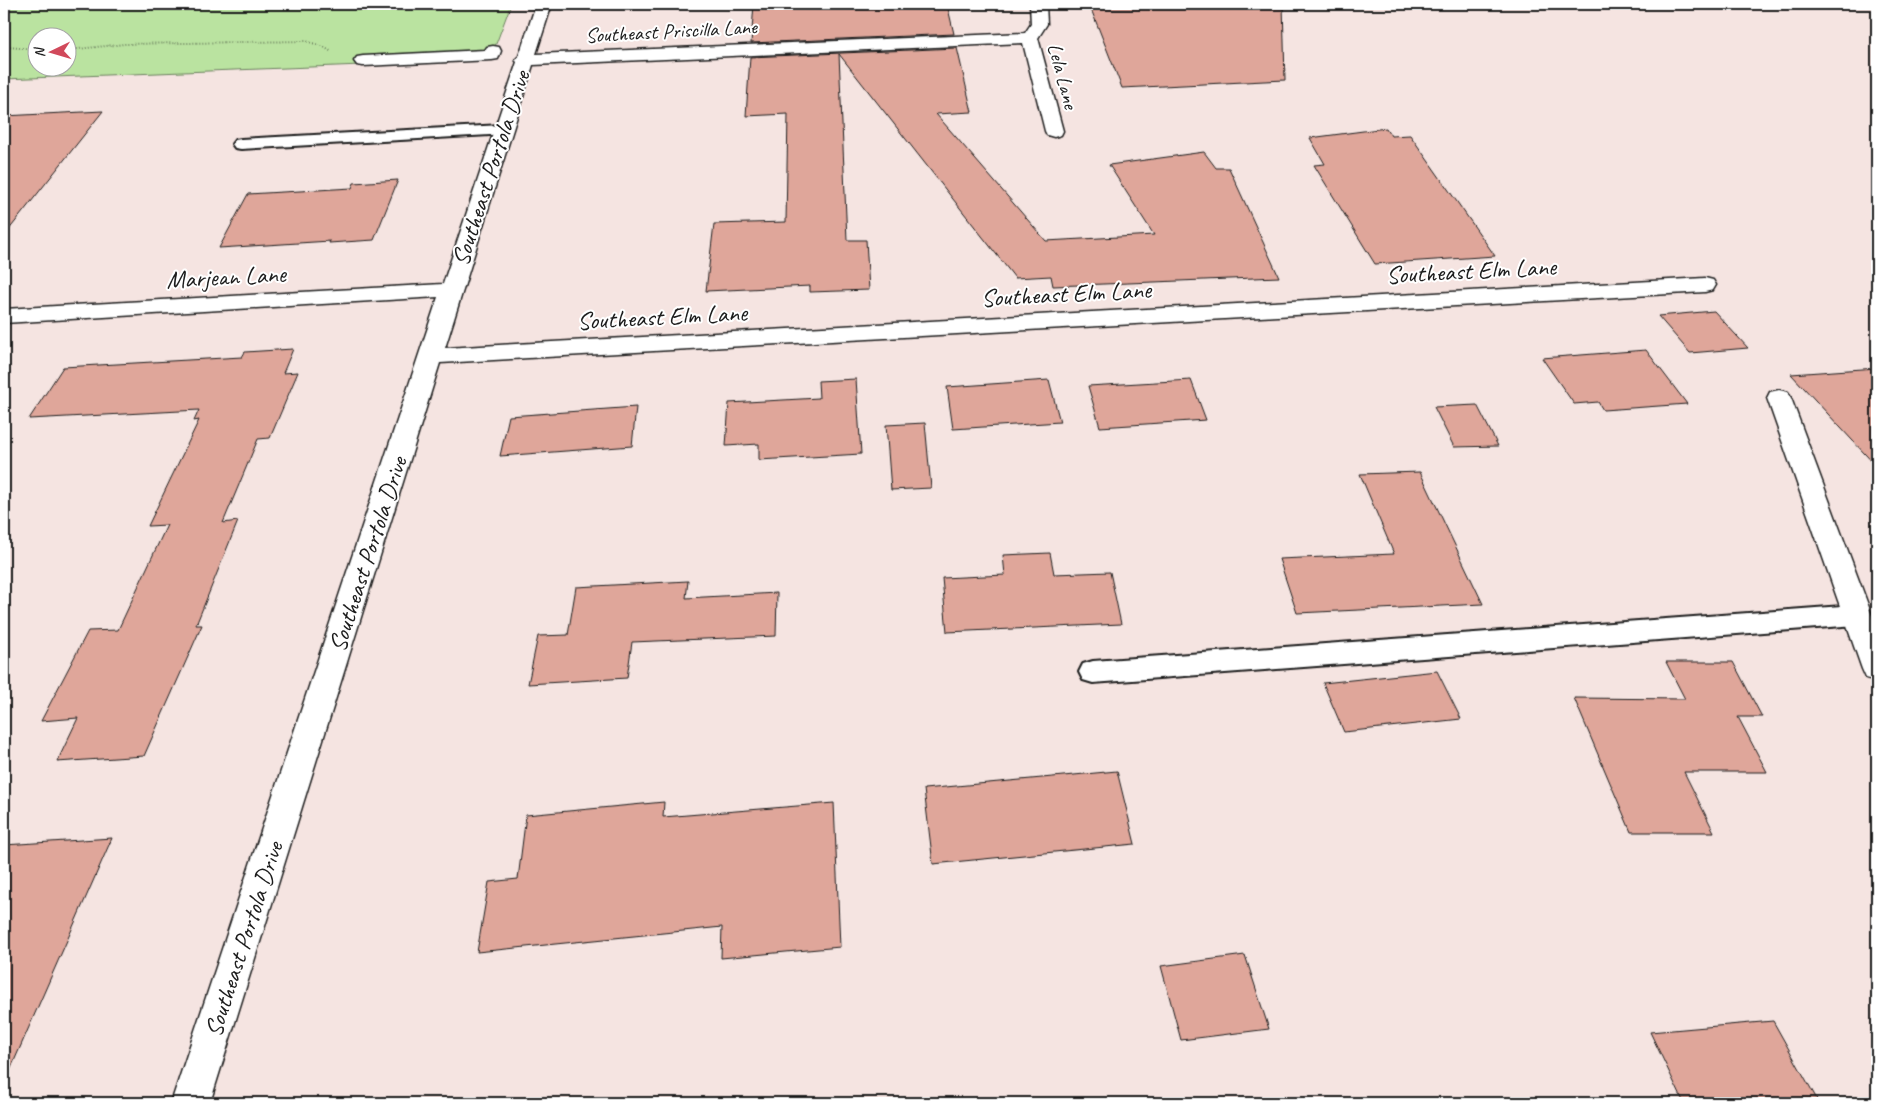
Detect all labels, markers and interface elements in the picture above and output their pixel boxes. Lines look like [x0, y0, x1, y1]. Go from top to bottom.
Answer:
street label: Southeast Priscilla Lane [585, 13, 759, 48]
north arrow [28, 28, 78, 78]
street label: Lela Lane [1042, 40, 1085, 114]
text: N [30, 46, 48, 58]
street label: Southeast Portola Drive [444, 65, 538, 270]
street label: Southeast Elm Lane [1385, 250, 1559, 291]
street label: Marjean Lane [165, 258, 289, 296]
street label: Southeast Elm Lane [980, 273, 1154, 314]
street label: Southeast Elm Lane [576, 296, 750, 337]
street label: Southeast Portola Drive [321, 451, 415, 656]
street label: Southeast Portola Drive [197, 836, 291, 1041]

